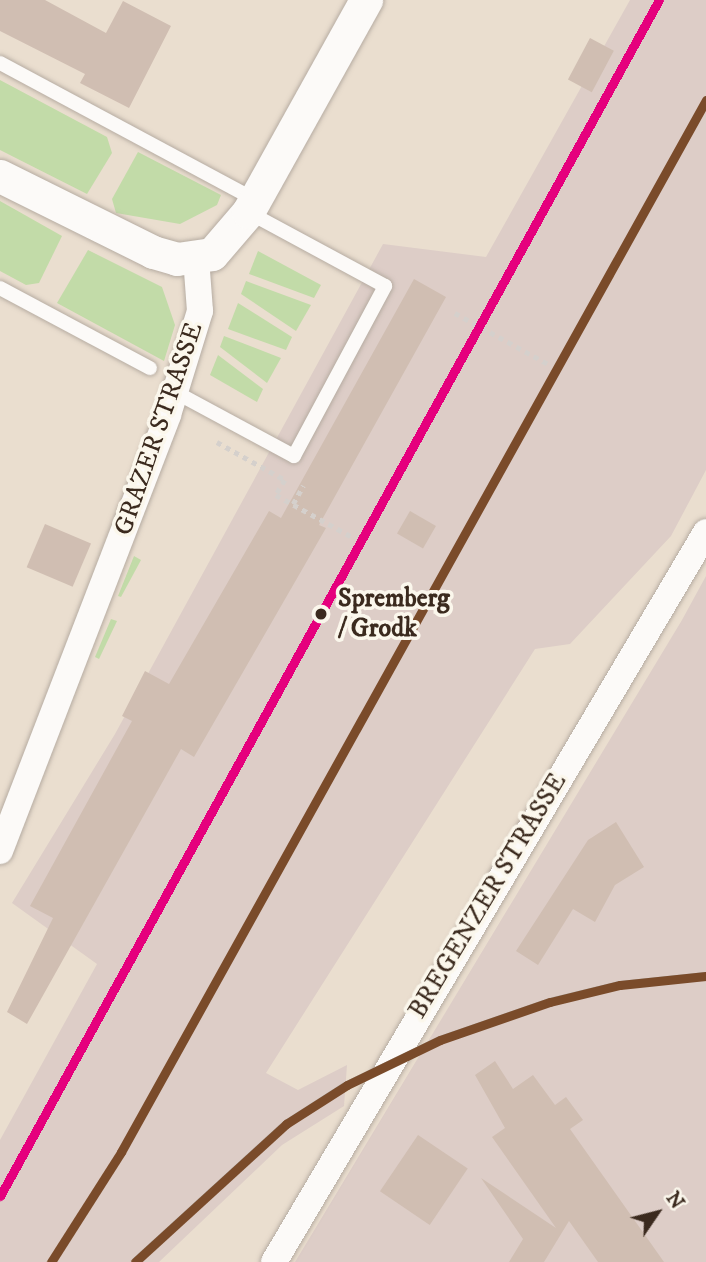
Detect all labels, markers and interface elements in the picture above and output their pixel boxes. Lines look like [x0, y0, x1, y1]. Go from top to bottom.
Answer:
street label: GRAZER STRASSE [108, 319, 210, 539]
place label: Spremberg / Grodk [338, 583, 450, 644]
marker: Spremberg / Grodk [310, 603, 332, 625]
street label: BREGENZER STRASSE [402, 768, 574, 1024]
north arrow [622, 1178, 692, 1248]
text: N [661, 1188, 689, 1214]

